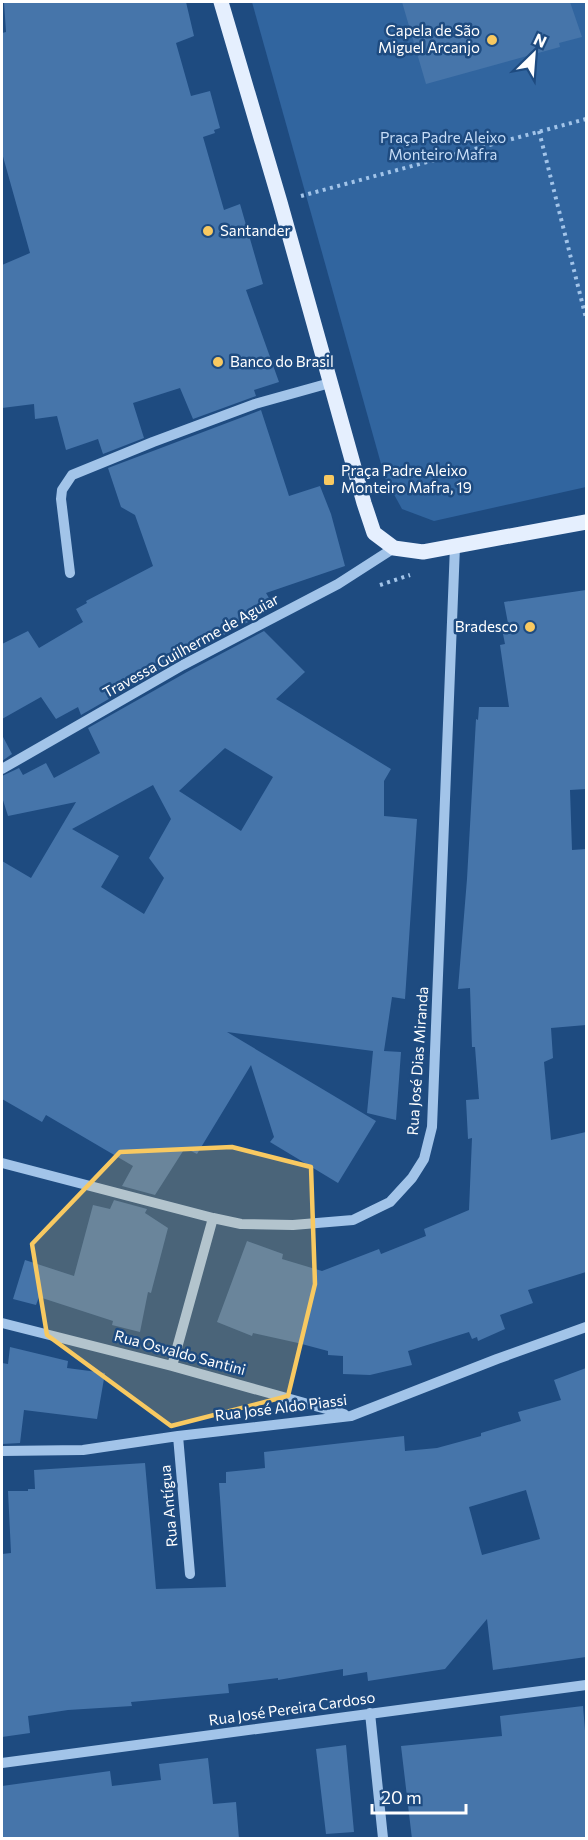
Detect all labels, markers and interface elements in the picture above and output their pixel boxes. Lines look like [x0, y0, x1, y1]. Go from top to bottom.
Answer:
place label: Capela de São Miguel Arcanjo [378, 21, 480, 56]
north arrow [504, 24, 564, 84]
text: N [531, 29, 550, 51]
marker: Capela de São Miguel Arcanjo [485, 33, 499, 47]
park label: Praça Padre Aleixo Monteiro Mafra [380, 128, 506, 163]
place label: Santander [220, 221, 290, 239]
marker: Santander [201, 224, 215, 238]
place label: Banco do Brasil [230, 352, 334, 370]
marker: Banco do Brasil [211, 355, 225, 369]
place label: Praça Padre Aleixo Monteiro Mafra, 19 [341, 461, 472, 496]
marker: Praça Padre Aleixo Monteiro Mafra, 19 [322, 473, 336, 487]
street label: Travessa Guilherme de Aguiar [99, 589, 282, 701]
place label: Bradesco [455, 617, 518, 635]
marker: Bradesco [523, 620, 537, 634]
street label: Rua José Dias Miranda [403, 986, 431, 1136]
street label: Rua Osvaldo Santini [113, 1326, 248, 1378]
street label: Rua José Aldo Piassi [214, 1390, 348, 1424]
street label: Rua Antígua [155, 1464, 181, 1548]
street label: Rua José Pereira Cardoso [207, 1687, 376, 1729]
scale bar [372, 1777, 466, 1815]
text: 20 m [381, 1786, 422, 1808]

